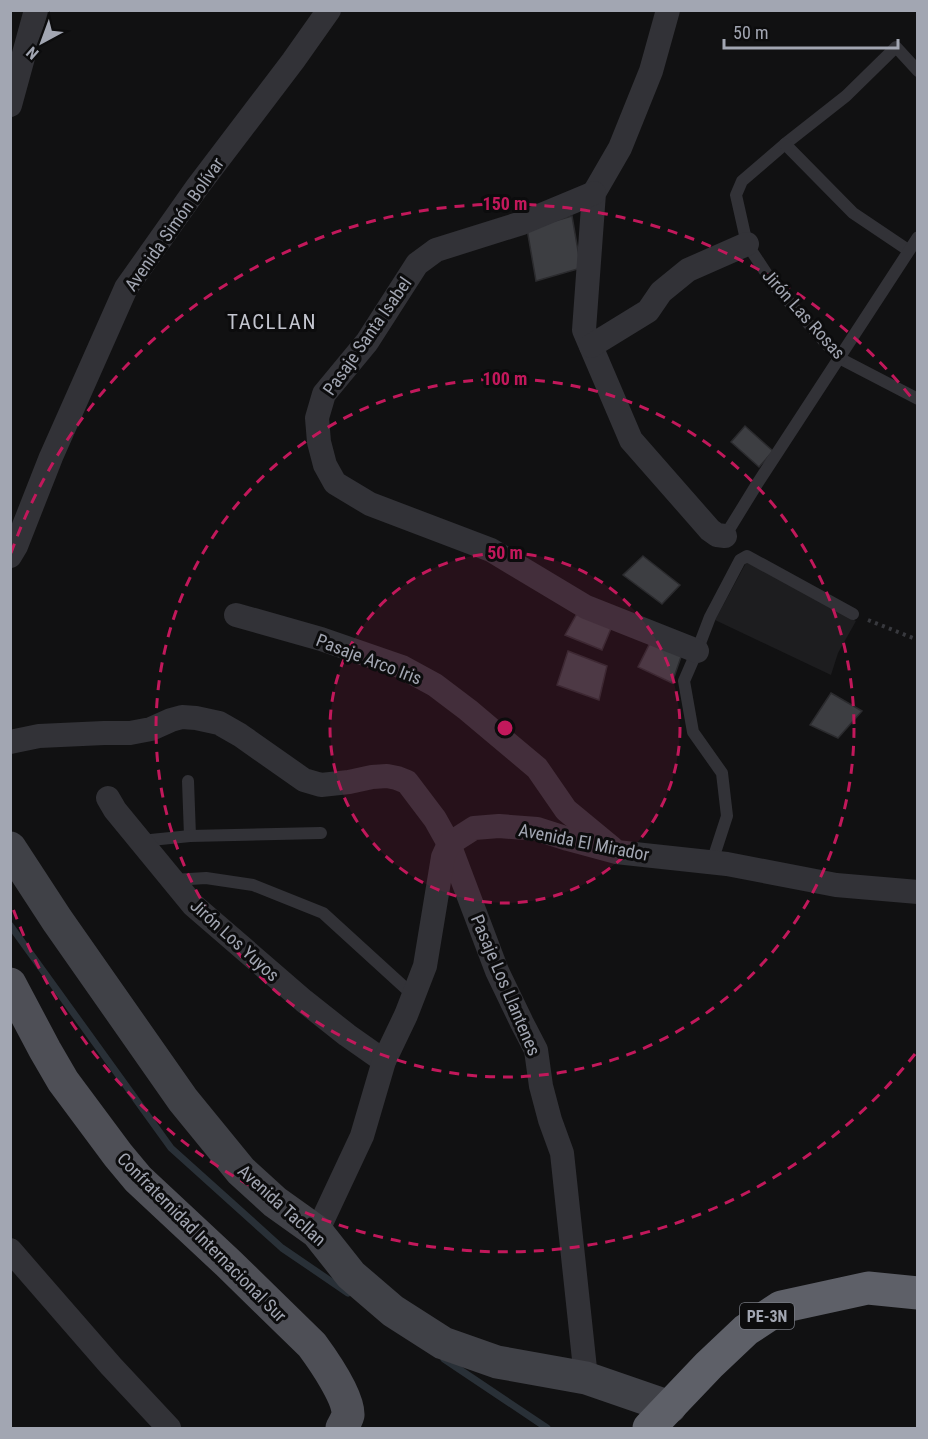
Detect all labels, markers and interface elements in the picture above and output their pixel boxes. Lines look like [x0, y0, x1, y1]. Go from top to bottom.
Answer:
north arrow [12, 12, 72, 72]
scale bar [724, 12, 898, 50]
text: 50 m [733, 22, 768, 43]
text: N [23, 43, 42, 63]
street label: Avenida Simón Bolívar [120, 153, 228, 295]
text: 150 m [483, 193, 527, 214]
street label: Jirón Las Rosas [758, 265, 850, 363]
street label: Pasaje Santa Isabel [318, 273, 416, 399]
district label: TACLLAN [227, 310, 317, 334]
text: 100 m [483, 368, 527, 389]
text: 50 m [487, 542, 523, 563]
street label: Pasaje Arco Iris [313, 629, 425, 689]
centre of rings [495, 718, 515, 738]
street label: Avenida El Mirador [517, 819, 652, 865]
street label: Jirón Los Yuyos [186, 895, 284, 985]
street label: Pasaje Los Llantenes [467, 911, 545, 1059]
street label: Confraternidad Internacional Sur [113, 1148, 291, 1326]
street label: Avenida Tacllan [234, 1160, 330, 1250]
road number: PE-3N [740, 1303, 794, 1329]

